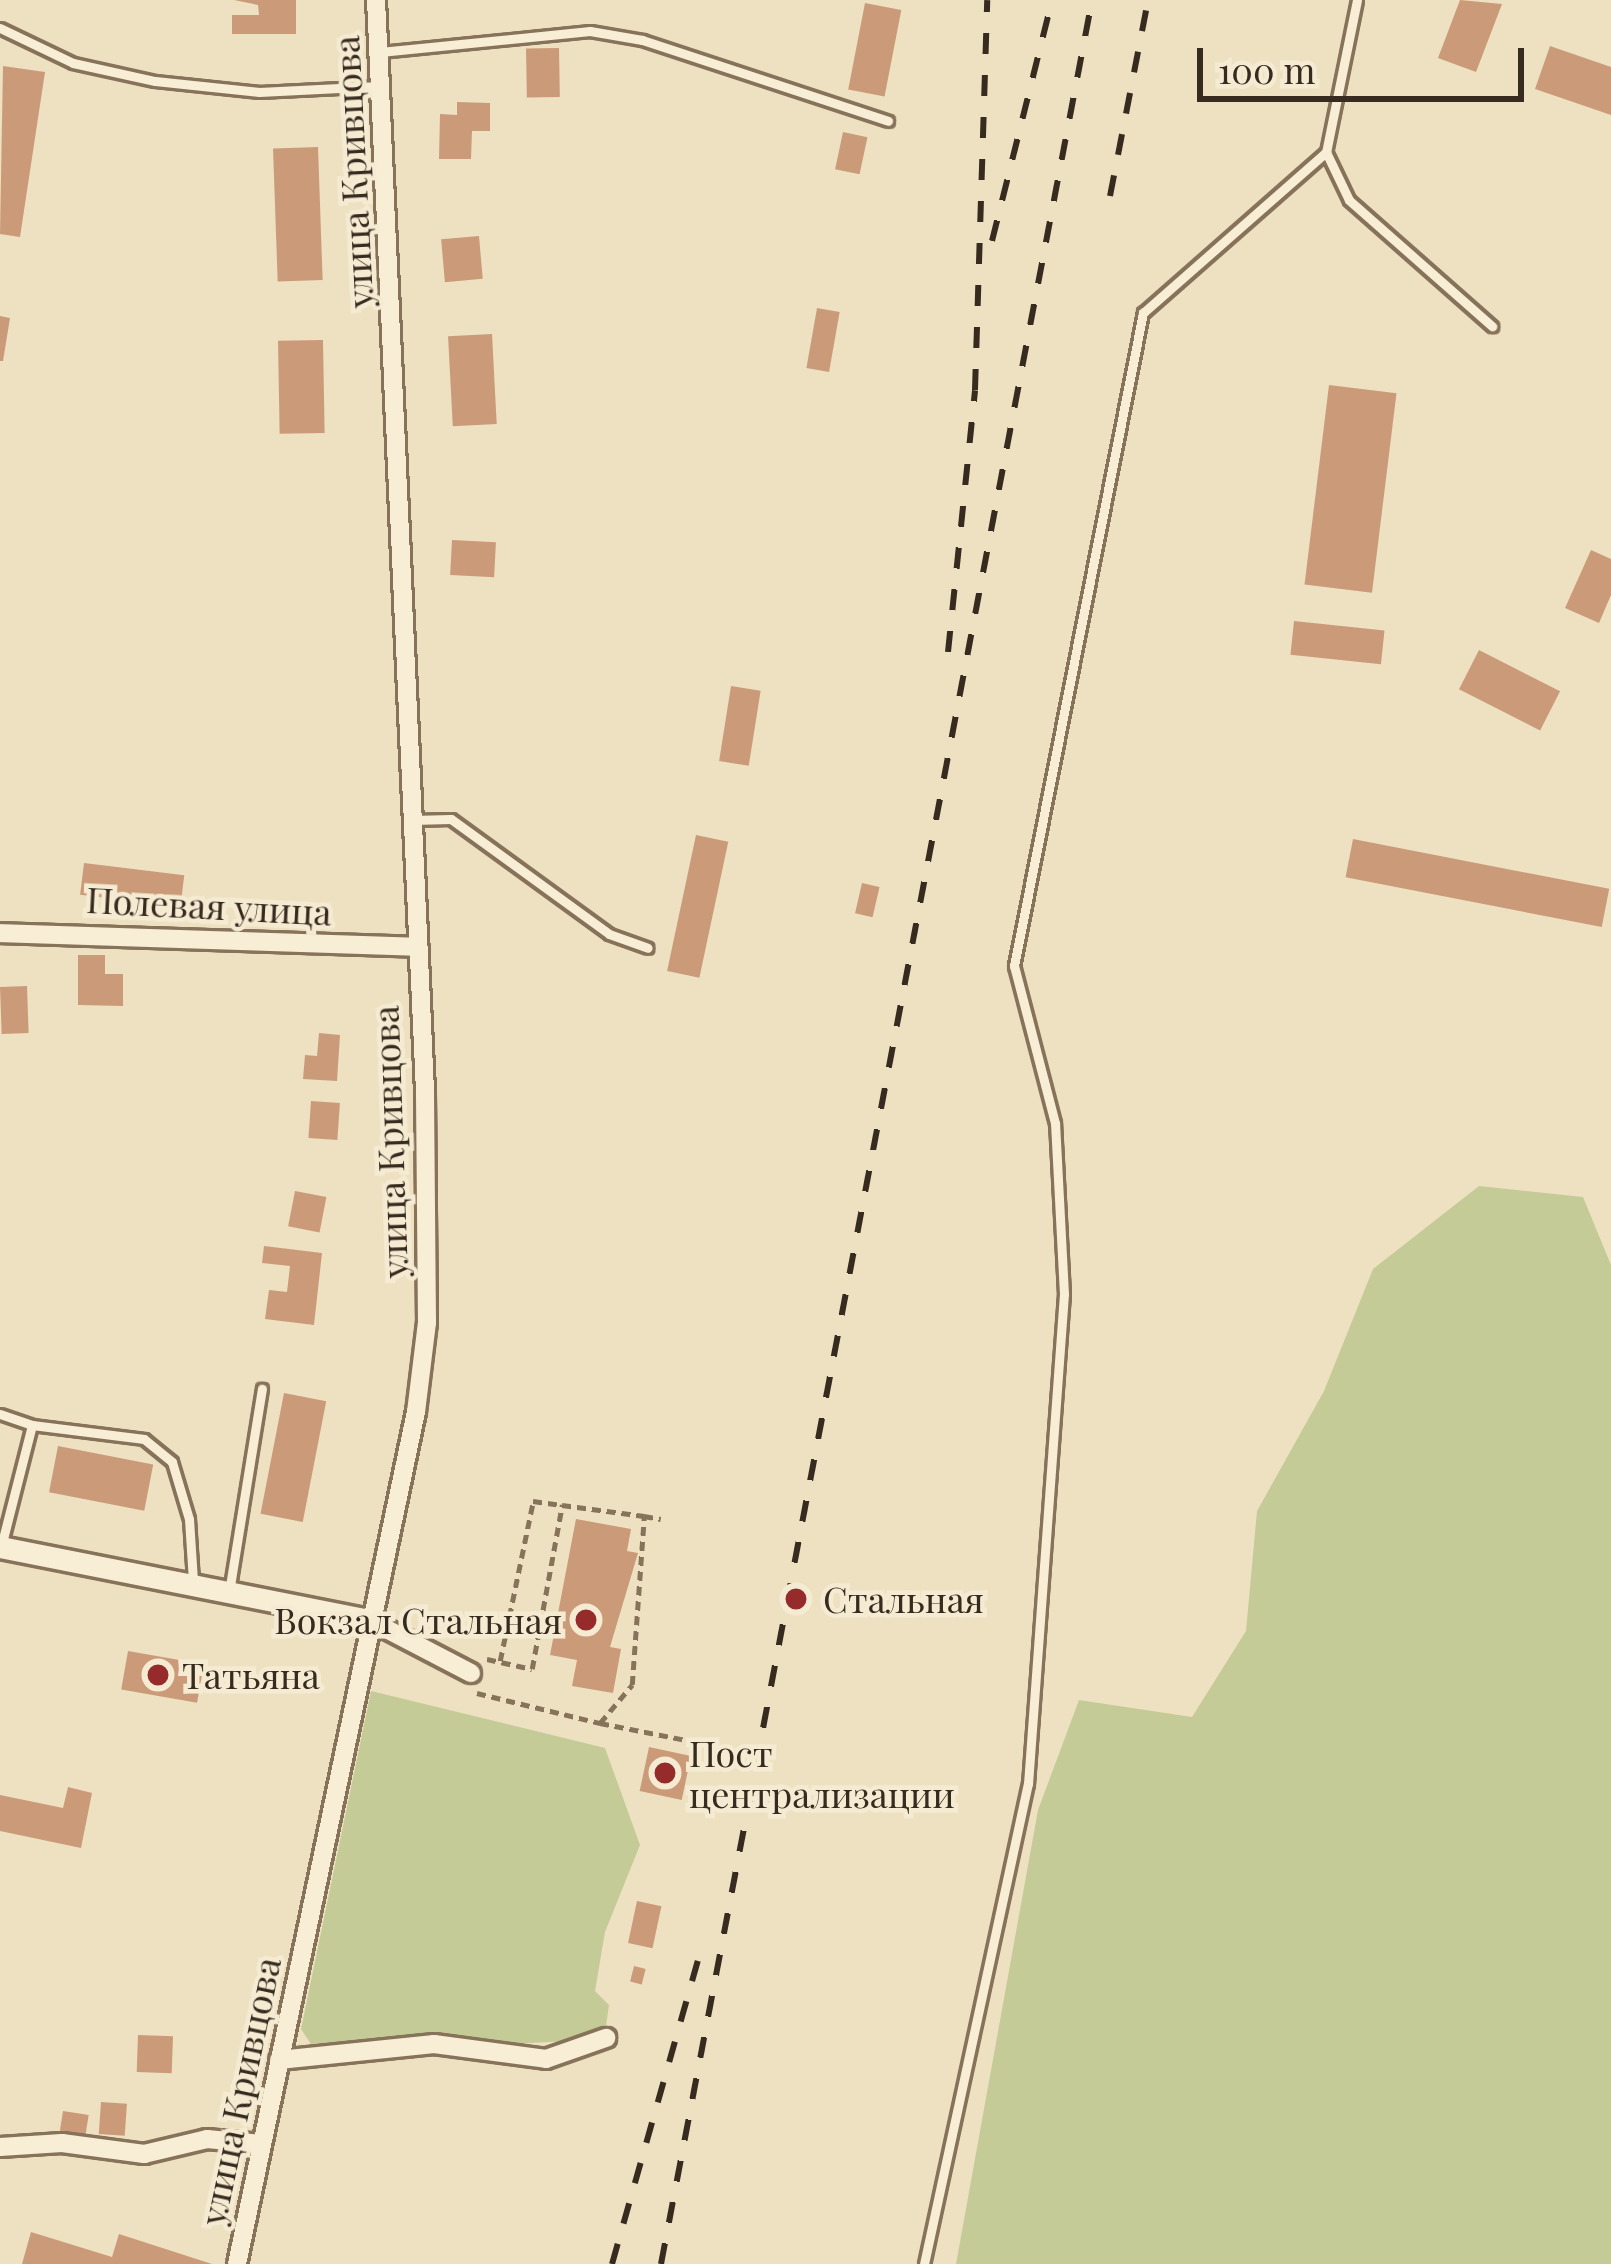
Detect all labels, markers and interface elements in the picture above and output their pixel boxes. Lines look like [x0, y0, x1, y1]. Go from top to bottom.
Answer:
scale bar [1203, 24, 1530, 98]
street label: улица Кривцова [323, 35, 381, 309]
text: 100 m [1218, 45, 1315, 93]
street label: Полевая улица [85, 877, 333, 933]
street label: улица Кривцова [363, 1005, 415, 1279]
place label: Стальная [823, 1577, 984, 1621]
marker: Стальная [780, 1583, 812, 1615]
place label: Вокзал Стальная [274, 1598, 562, 1642]
marker: Вокзал Стальная [573, 1607, 599, 1633]
place label: Татьяна [182, 1653, 320, 1697]
marker: Татьяна [145, 1662, 171, 1688]
place label: Пост централизации [689, 1730, 955, 1815]
marker: Пост централизации [652, 1760, 678, 1786]
street label: улица Кривцова [190, 1953, 288, 2229]

